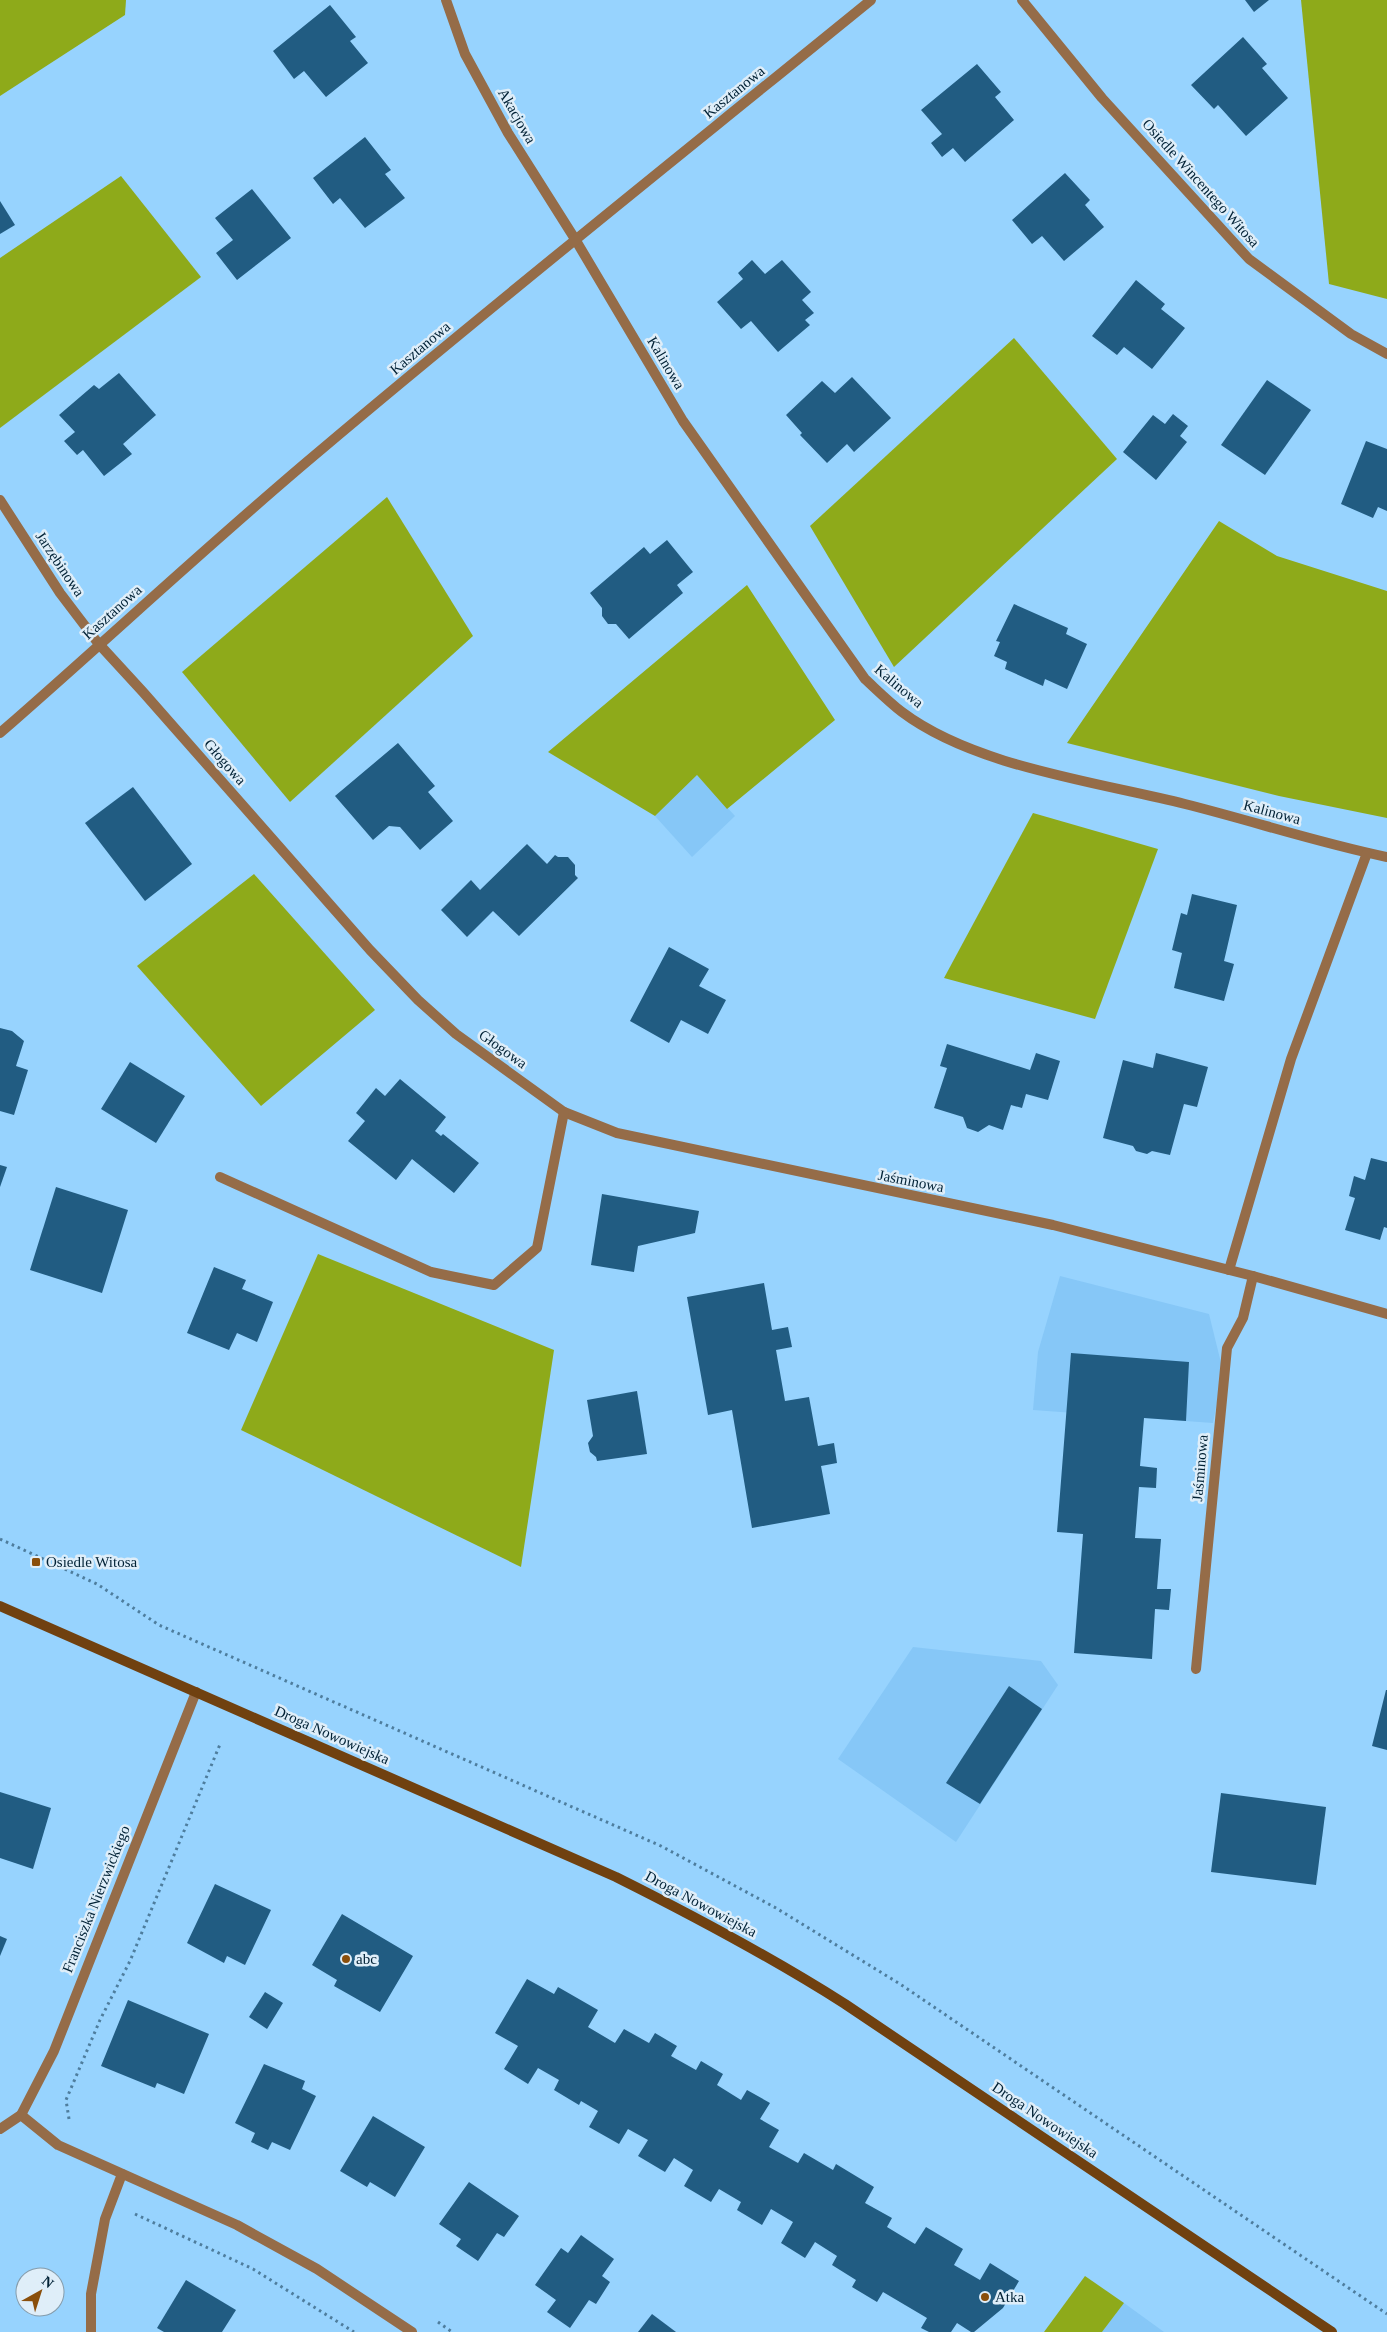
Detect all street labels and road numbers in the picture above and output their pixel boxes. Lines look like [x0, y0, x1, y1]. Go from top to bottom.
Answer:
street label: Kasztanowa [700, 63, 768, 121]
street label: Akacjowa [495, 86, 539, 147]
street label: Osiedle Wincentego Witosa [1139, 116, 1263, 250]
street label: Kasztanowa [387, 318, 453, 378]
street label: Kalinowa [644, 334, 688, 392]
street label: Jarzębinowa [32, 528, 88, 600]
street label: Kasztanowa [79, 581, 145, 642]
street label: Kalinowa [872, 661, 927, 711]
street label: Głogowa [201, 736, 249, 788]
street label: Kalinowa [1242, 797, 1303, 827]
street label: Głogowa [476, 1026, 530, 1072]
street label: Jaśminowa [877, 1167, 946, 1195]
street label: Jaśminowa [1189, 1434, 1211, 1502]
street label: Droga Nowowiejska [272, 1703, 392, 1768]
street label: Franciszka Nierzwickiego [59, 1823, 133, 1975]
street label: Droga Nowowiejska [643, 1868, 760, 1940]
street label: Droga Nowowiejska [989, 2079, 1101, 2161]

